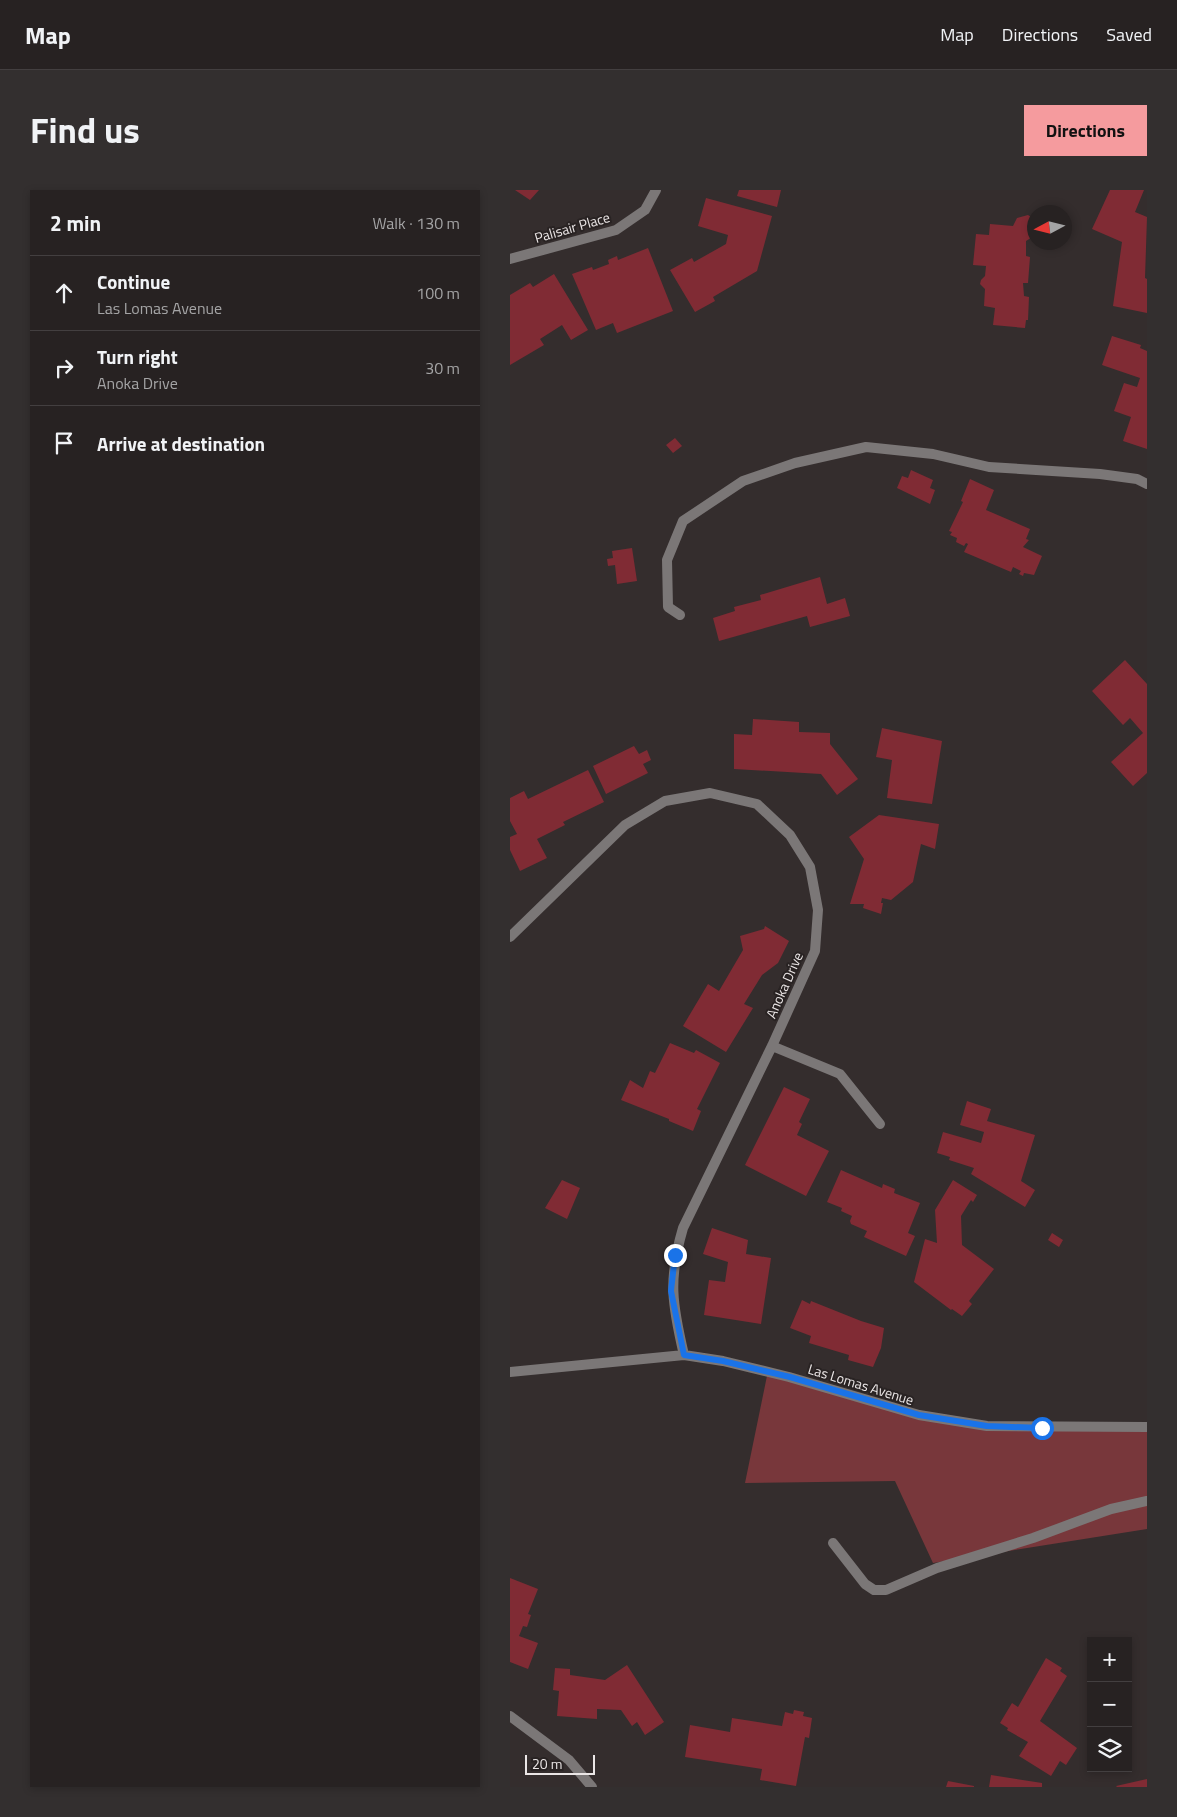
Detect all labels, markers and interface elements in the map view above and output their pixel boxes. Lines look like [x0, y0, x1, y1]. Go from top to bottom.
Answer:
text: Map [25, 17, 71, 53]
text: Map [940, 21, 974, 48]
text: Directions [1002, 21, 1078, 48]
text: Saved [1106, 21, 1152, 48]
text: Find us [30, 103, 140, 157]
button: Directions [1024, 105, 1147, 156]
north arrow [1027, 205, 1072, 250]
street label: Palisair Place [532, 206, 612, 248]
text: 2 min [50, 207, 101, 239]
text: Walk · 130 m [372, 211, 460, 235]
text: Continue [97, 267, 170, 296]
icon: ahead [50, 279, 78, 307]
text: 100 m [416, 281, 460, 305]
text: Las Lomas Avenue [97, 296, 222, 320]
text: Turn right [97, 342, 178, 371]
icon: right [50, 354, 78, 382]
text: 30 m [425, 356, 460, 380]
text: Anoka Drive [97, 371, 178, 395]
icon: arrive [50, 429, 78, 457]
text: Arrive at destination [97, 429, 265, 458]
street label: Anoka Drive [760, 948, 808, 1022]
route end [664, 1244, 687, 1267]
street label: Las Lomas Avenue [806, 1358, 916, 1410]
route start [1031, 1417, 1054, 1440]
map controls [1087, 1637, 1132, 1772]
button: + [1087, 1637, 1132, 1682]
button: − [1087, 1682, 1132, 1727]
button: layers [1087, 1727, 1132, 1772]
scale bar [525, 1752, 595, 1775]
text: 20 m [532, 1753, 562, 1774]

